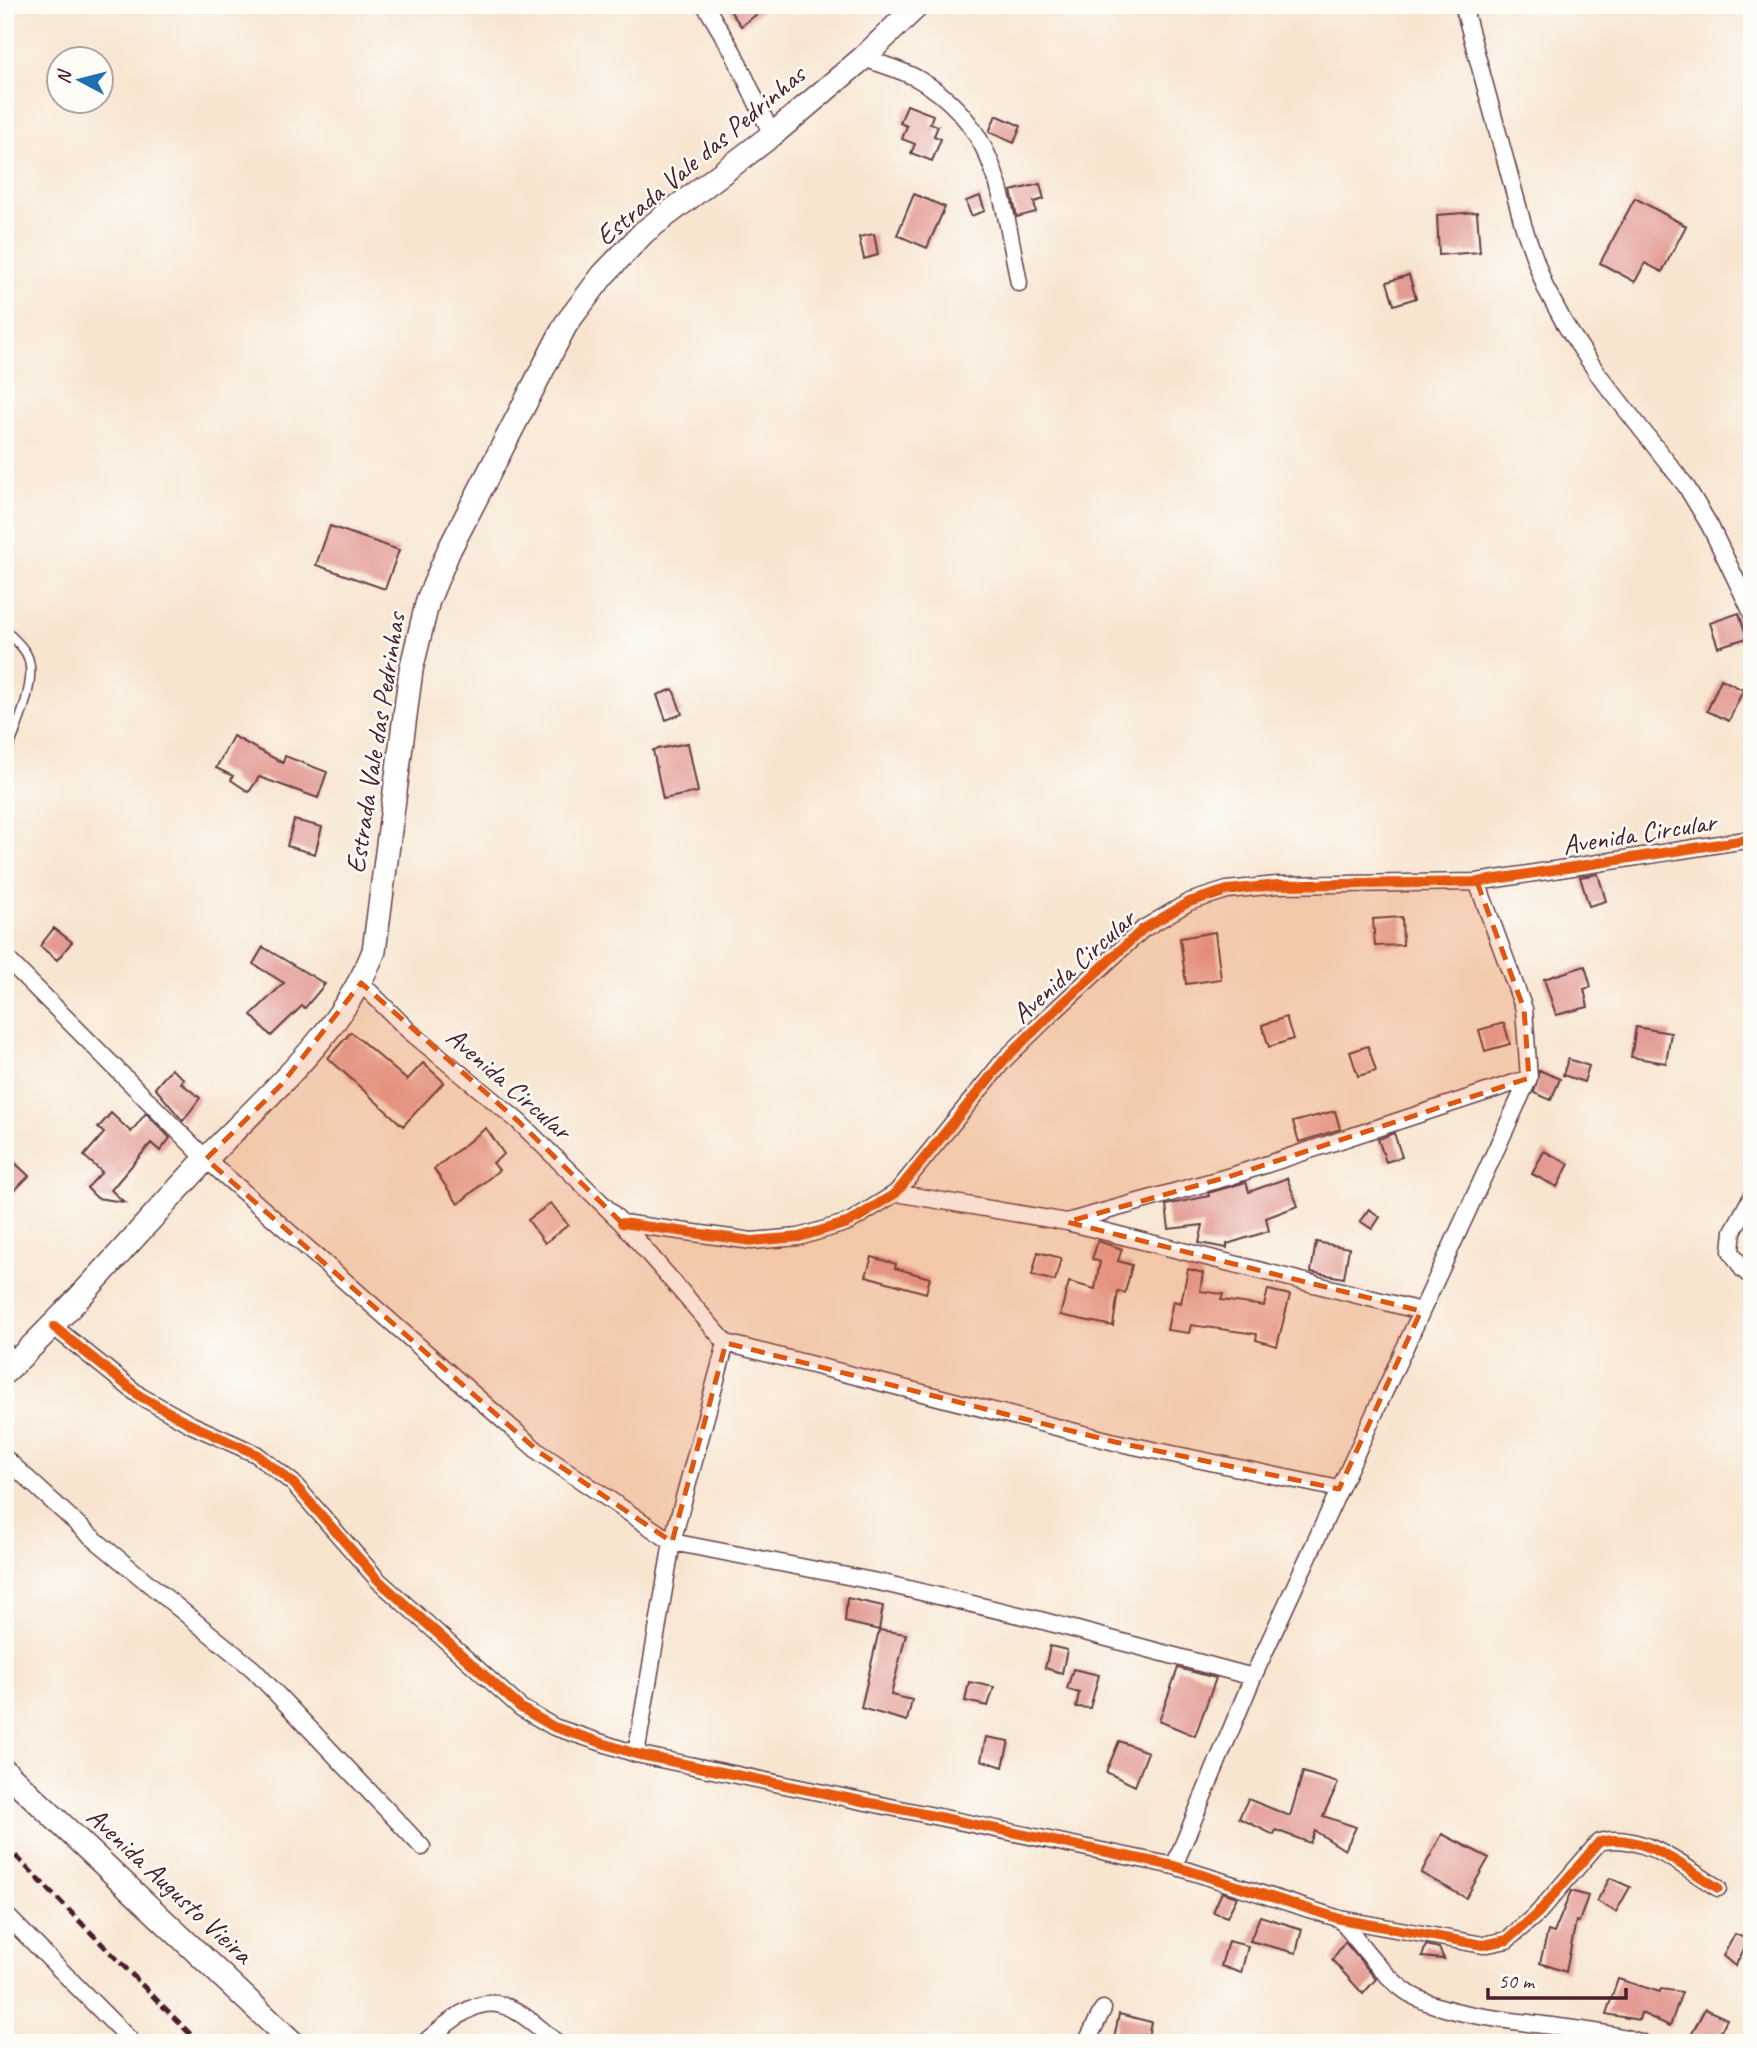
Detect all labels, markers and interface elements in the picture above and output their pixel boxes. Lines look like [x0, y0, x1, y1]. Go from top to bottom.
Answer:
north arrow [46, 46, 116, 116]
street label: Estrada Vale das Pedrinhas [588, 56, 814, 253]
text: N [51, 68, 77, 85]
street label: Estrada Vale das Pedrinhas [337, 608, 413, 876]
street label: Avenida Circular [1560, 803, 1721, 862]
street label: Avenida Circular [1004, 899, 1144, 1031]
street label: Avenida Circular [439, 1019, 581, 1149]
street label: Avenida Augusto Vieira [80, 1799, 262, 1972]
scale bar [1488, 1957, 1626, 2001]
text: 50 m [1498, 1968, 1536, 1994]

